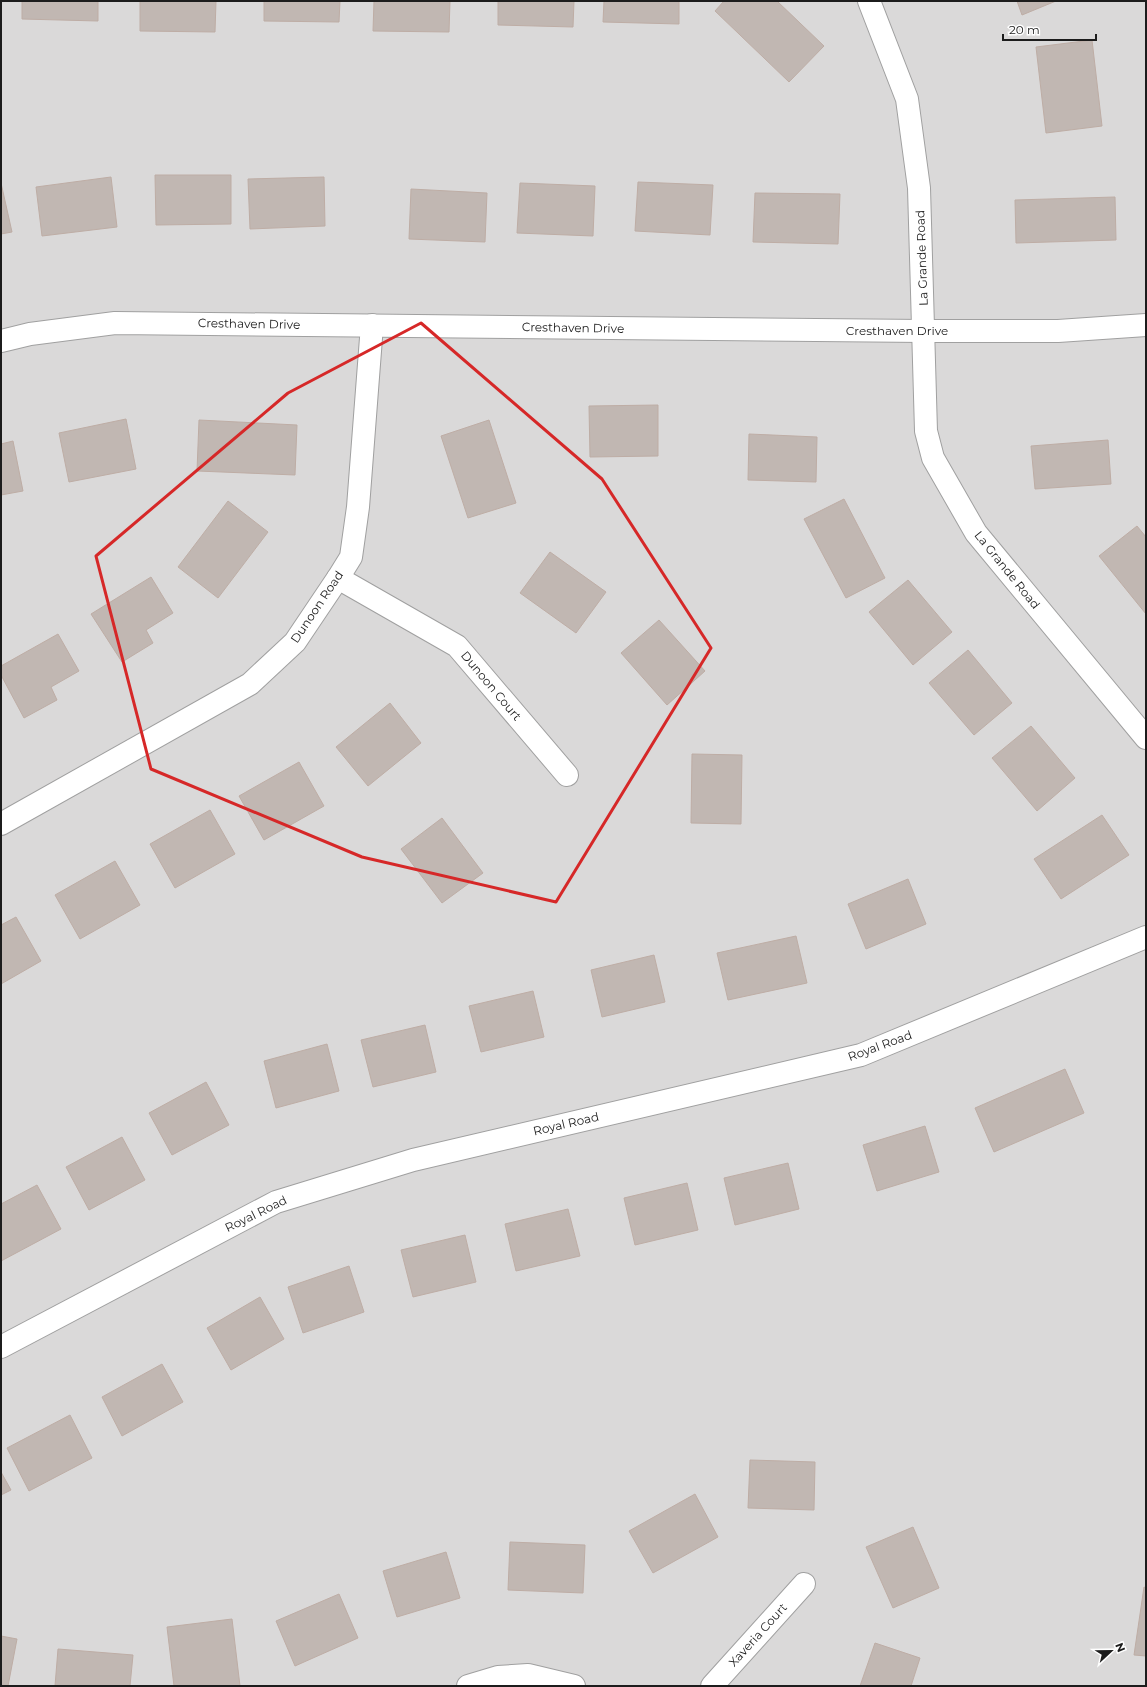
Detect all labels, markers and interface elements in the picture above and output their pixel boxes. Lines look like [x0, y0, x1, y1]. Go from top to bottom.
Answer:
scale bar [1003, 16, 1096, 42]
text: 20 m [1009, 22, 1040, 37]
street label: La Grande Road [912, 210, 931, 306]
street label: Cresthaven Drive [198, 315, 300, 332]
street label: Cresthaven Drive [522, 319, 624, 336]
street label: Cresthaven Drive [846, 323, 948, 338]
street label: La Grande Road [971, 528, 1043, 612]
street label: Dunoon Road [287, 568, 346, 646]
street label: Dunoon Court [458, 648, 525, 724]
street label: Royal Road [846, 1027, 914, 1064]
street label: Royal Road [531, 1109, 600, 1138]
street label: Royal Road [222, 1192, 289, 1235]
street label: Xaveria Court [725, 1600, 790, 1669]
north arrow [1091, 1631, 1131, 1671]
text: N [1112, 1641, 1128, 1654]

